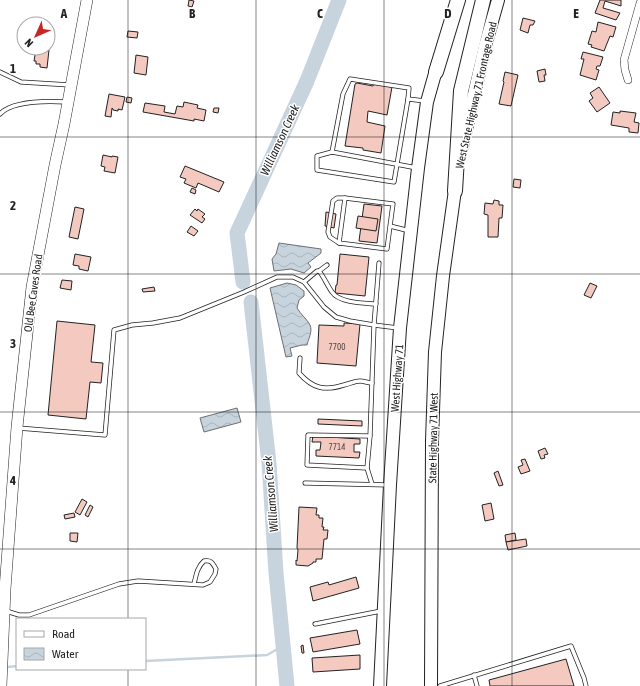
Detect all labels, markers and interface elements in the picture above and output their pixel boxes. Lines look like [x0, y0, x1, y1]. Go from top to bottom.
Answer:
text: A [60, 6, 68, 21]
text: B [189, 6, 196, 21]
text: C [317, 6, 323, 21]
text: D [444, 6, 452, 21]
text: E [573, 6, 579, 21]
north arrow [16, 16, 56, 56]
street label: West State Highway 71 Frontage Road [453, 20, 499, 170]
text: N [22, 37, 35, 50]
text: 1 [10, 61, 16, 76]
water label: Williamson Creek [257, 102, 303, 178]
text: 2 [10, 198, 16, 213]
street label: Old Bee Caves Road [22, 253, 44, 333]
text: 3 [10, 336, 16, 351]
house number: 7700 [329, 342, 345, 352]
street label: West Highway 71 [389, 344, 405, 412]
street label: State Highway 71 West [426, 393, 440, 483]
house number: 7714 [329, 442, 345, 452]
water label: Williamson Creek [261, 454, 281, 533]
text: 4 [9, 473, 16, 488]
legend [16, 618, 146, 670]
text: Road [52, 627, 75, 641]
text: Water [52, 647, 79, 661]

